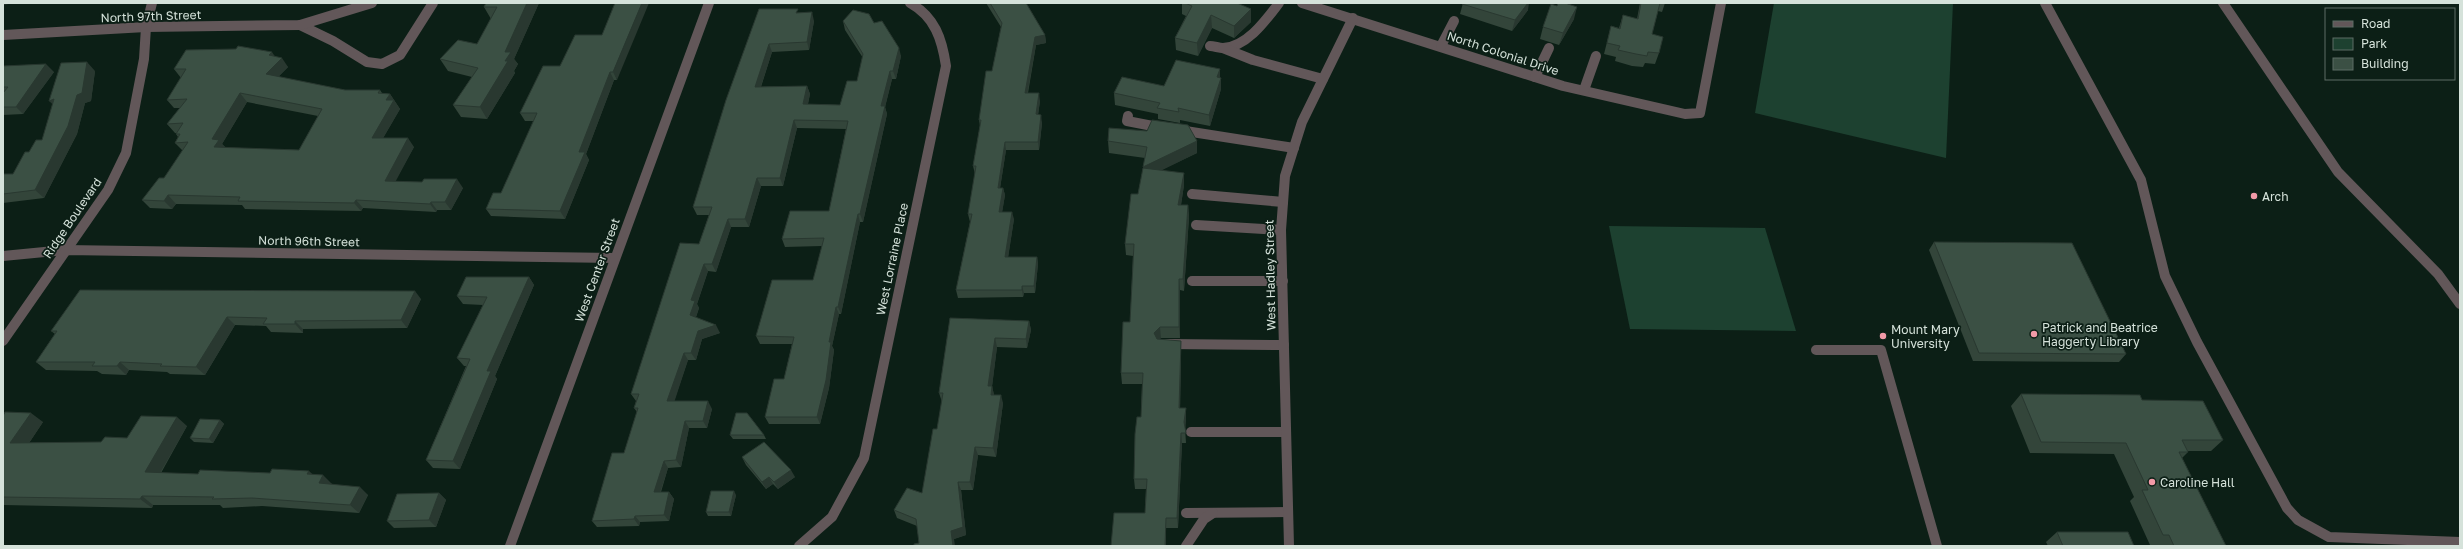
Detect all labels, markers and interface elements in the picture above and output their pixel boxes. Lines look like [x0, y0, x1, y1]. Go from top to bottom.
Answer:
street label: North 97th Street [100, 7, 202, 25]
legend [2325, 8, 2455, 80]
text: Road [2361, 16, 2390, 31]
street label: North Colonial Drive [1445, 28, 1561, 78]
text: Park [2361, 36, 2387, 51]
text: Building [2361, 56, 2409, 71]
street label: Ridge Boulevard [39, 175, 105, 261]
place label: Arch [2262, 189, 2289, 204]
marker: Arch [2249, 191, 2259, 201]
street label: West Lorraine Place [873, 201, 911, 317]
street label: West Center Street [571, 216, 623, 324]
street label: West Hadley Street [1262, 219, 1278, 331]
street label: North 96th Street [258, 233, 360, 249]
place label: Patrick and Beatrice Haggerty Library [2042, 320, 2158, 349]
place label: Mount Mary University [1891, 322, 1960, 351]
marker: Patrick and Beatrice Haggerty Library [2029, 329, 2039, 339]
marker: Mount Mary University [1878, 331, 1888, 341]
place label: Caroline Hall [2160, 475, 2235, 490]
marker: Caroline Hall [2147, 477, 2157, 487]

